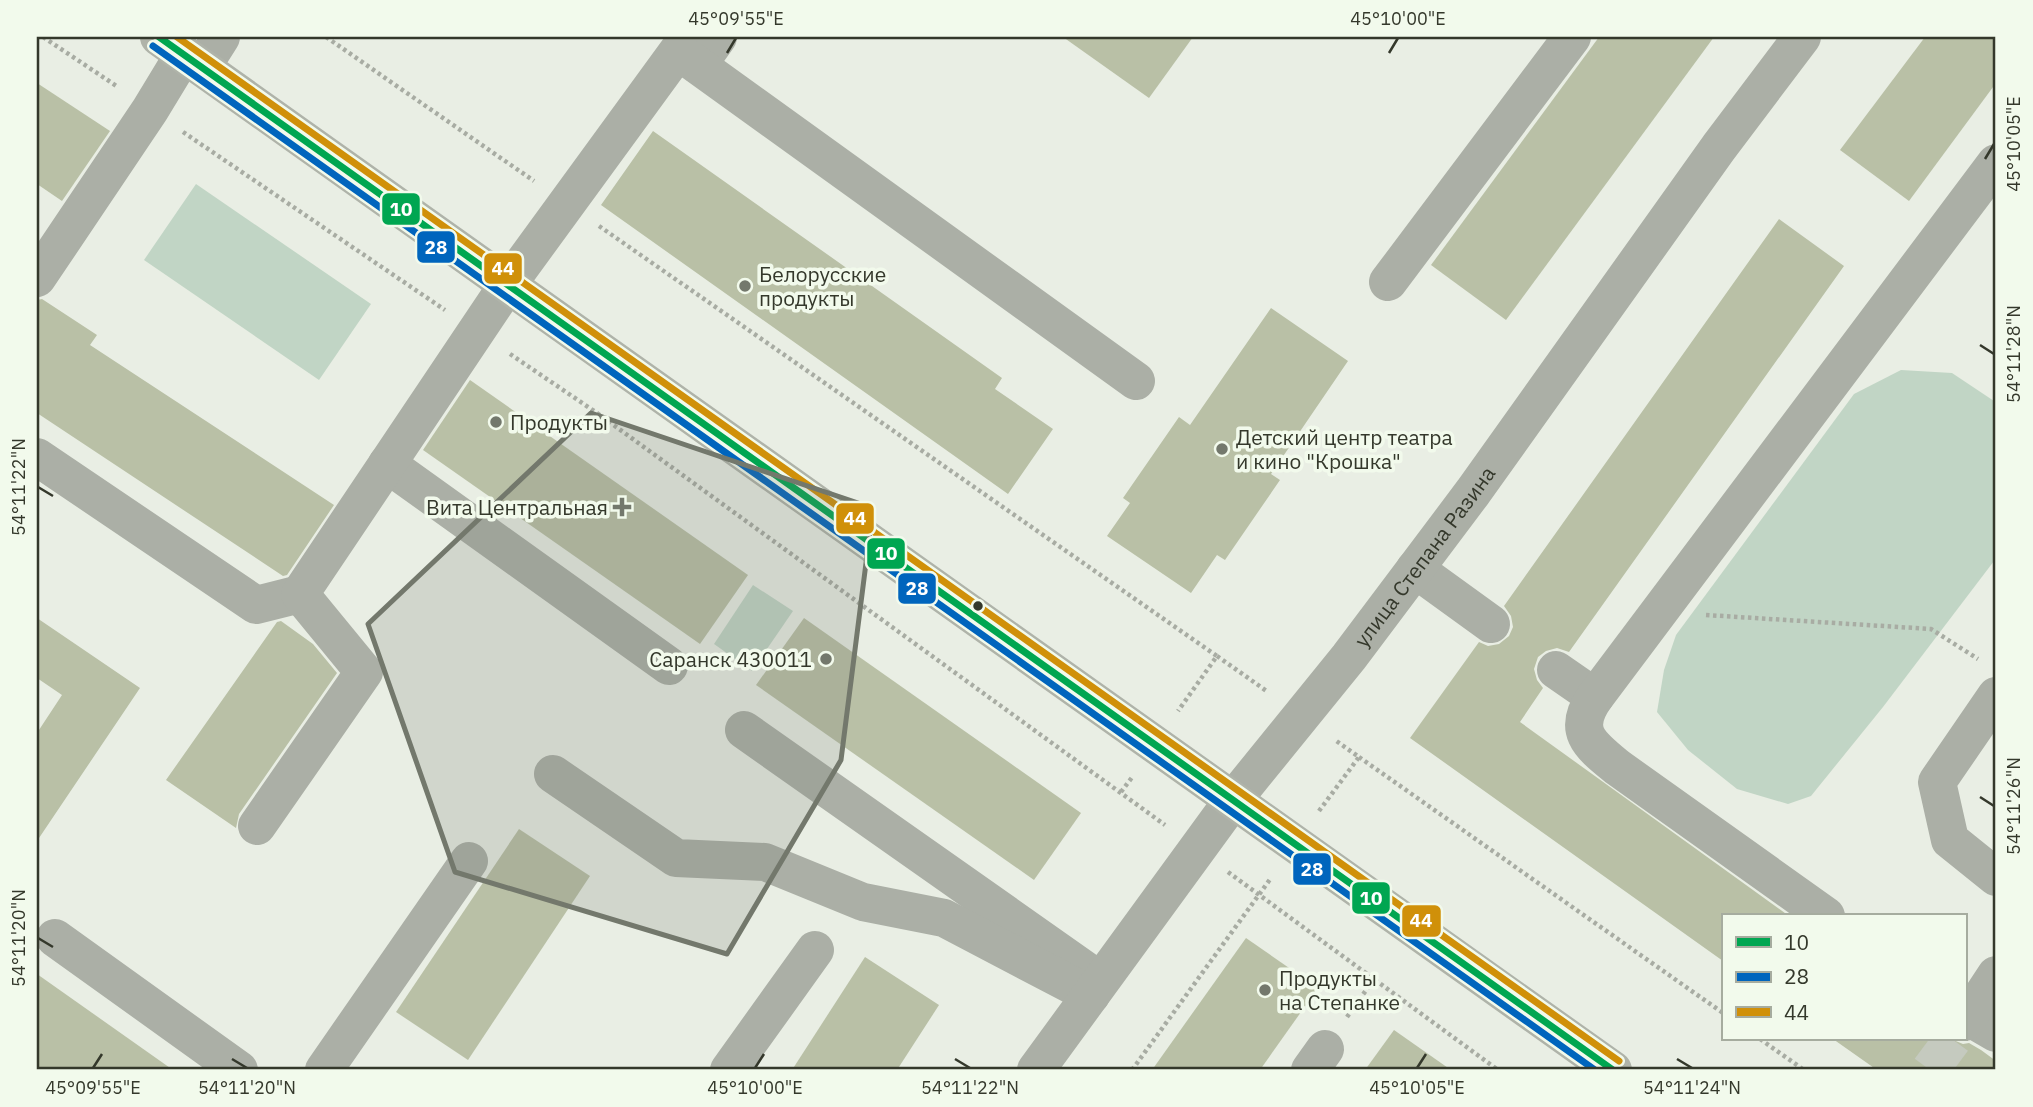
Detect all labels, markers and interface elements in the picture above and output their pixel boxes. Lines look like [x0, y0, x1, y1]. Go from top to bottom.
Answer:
text: 45°09'55"E [688, 7, 784, 30]
text: 45°10'00"E [1350, 7, 1446, 30]
text: 45°10'05"E [2002, 96, 2025, 192]
line badge: 10 [381, 192, 421, 226]
text: 10 [390, 197, 412, 221]
line badge: 28 [416, 230, 456, 264]
text: 28 [425, 235, 447, 259]
line badge: 44 [483, 252, 523, 285]
text: 44 [492, 256, 514, 280]
place label: Белорусские продукты [759, 260, 886, 312]
marker: Белорусские продукты [737, 278, 753, 294]
text: 54°11'28"N [2002, 305, 2025, 403]
place label: Продукты [510, 408, 608, 436]
marker: Продукты [488, 414, 504, 430]
place label: Детский центр театра и кино "Крошка" [1236, 423, 1453, 475]
text: 54°11'22"N [7, 438, 30, 536]
marker: Детский центр театра и кино "Крошка" [1214, 441, 1230, 457]
street label: улица Степана Разина [1347, 460, 1501, 653]
place label: Вита Центральная [426, 493, 608, 521]
marker: Вита Центральная [614, 499, 630, 515]
line badge: 44 [835, 502, 875, 535]
text: 44 [844, 506, 866, 530]
line badge: 10 [866, 537, 906, 570]
text: 10 [875, 541, 897, 565]
line badge: 28 [897, 572, 937, 605]
text: 28 [906, 576, 928, 600]
unlabelled marker [971, 599, 985, 613]
place label: Саранск 430011 [649, 645, 812, 673]
marker: Саранск 430011 [818, 651, 834, 667]
text: 54°11'26"N [2002, 757, 2025, 855]
line badge: 28 [1292, 852, 1332, 886]
text: 28 [1301, 857, 1323, 881]
line badge: 10 [1351, 881, 1391, 915]
text: 10 [1360, 886, 1382, 910]
text: 54°11'20"N [7, 889, 30, 987]
line badge: 44 [1401, 904, 1442, 938]
text: 44 [1410, 908, 1432, 932]
legend [1722, 914, 1966, 1040]
text: 10 [1784, 928, 1809, 956]
text: 28 [1784, 962, 1809, 990]
place label: Продукты на Степанке [1279, 964, 1400, 1016]
marker: Продукты на Степанке [1257, 982, 1273, 998]
text: 44 [1784, 998, 1809, 1026]
text: 45°09'55"E [45, 1076, 141, 1099]
text: 54°11'20"N [198, 1076, 296, 1099]
text: 45°10'00"E [707, 1076, 803, 1099]
text: 54°11'22"N [921, 1076, 1019, 1099]
text: 45°10'05"E [1369, 1076, 1465, 1099]
text: 54°11'24"N [1643, 1076, 1741, 1099]

